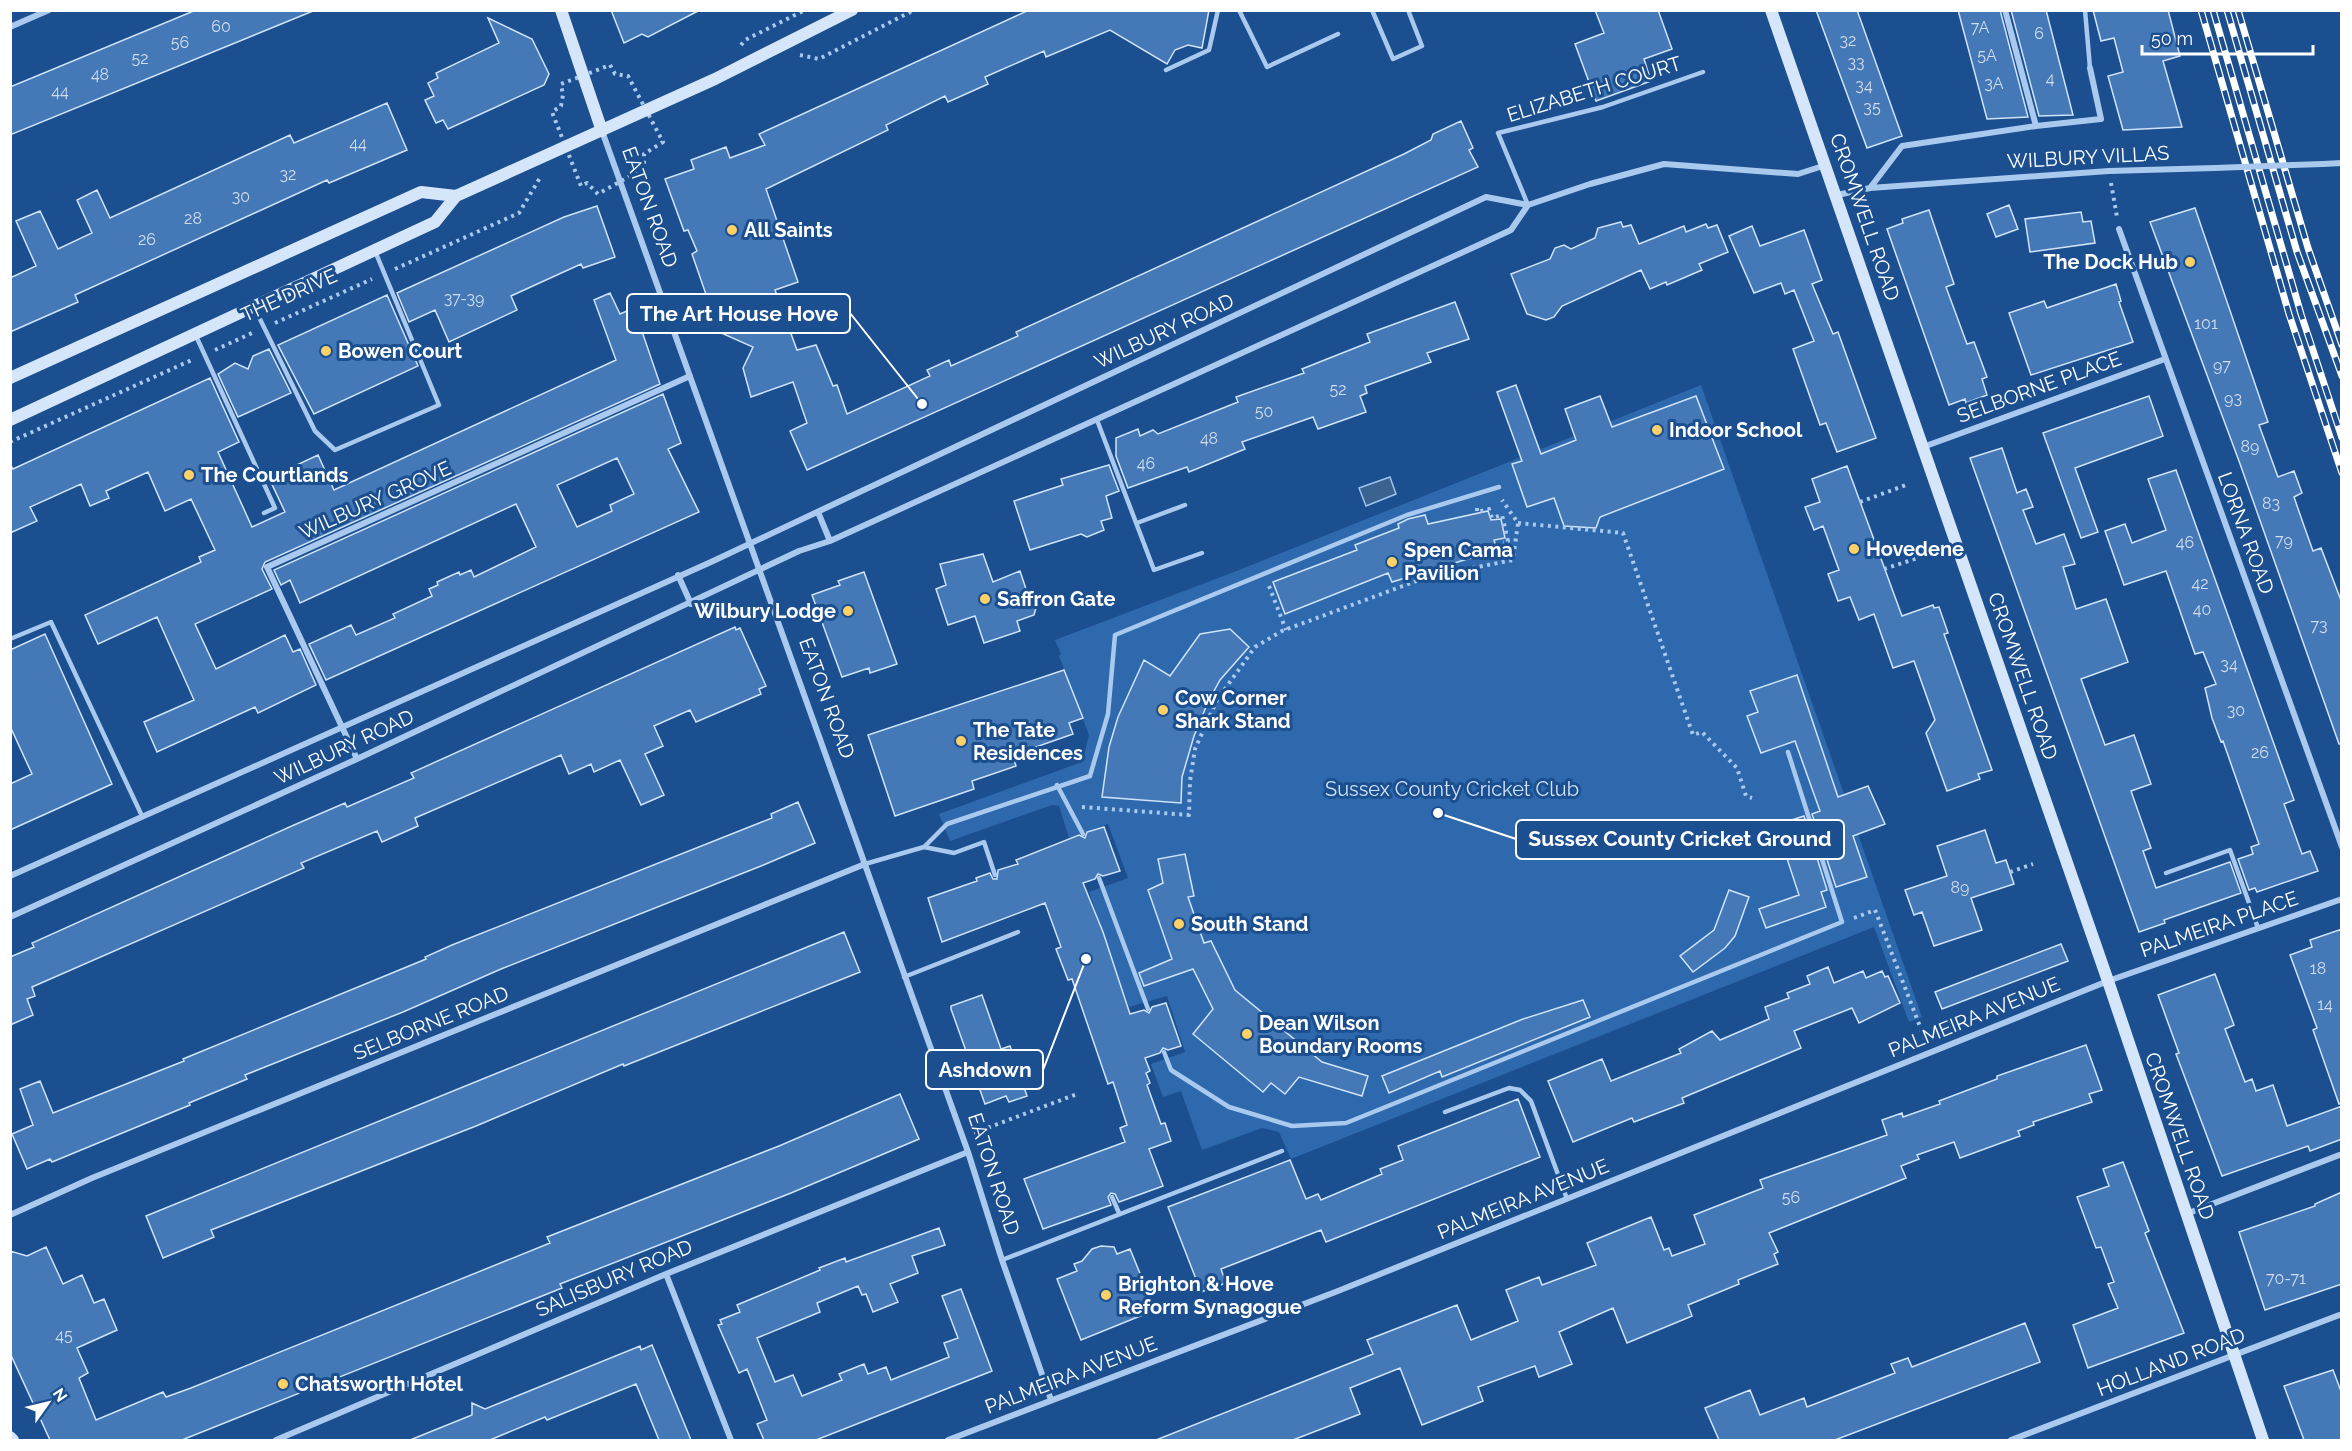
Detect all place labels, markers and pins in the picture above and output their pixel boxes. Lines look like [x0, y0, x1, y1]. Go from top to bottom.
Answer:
place label: All Saints [744, 218, 833, 242]
marker: All Saints [725, 223, 739, 237]
place label: The Dock Hub [2043, 250, 2178, 274]
marker: The Dock Hub [2183, 255, 2197, 269]
callout: The Art House Hove [627, 294, 850, 333]
place label: Bowen Court [338, 339, 463, 363]
marker: Bowen Court [319, 344, 333, 358]
place label: Indoor School [1669, 418, 1803, 442]
marker: Indoor School [1650, 423, 1664, 437]
place label: The Courtlands [201, 463, 349, 487]
marker: The Courtlands [182, 468, 196, 482]
place label: Hovedene [1866, 537, 1964, 561]
place label: Spen Cama Pavilion [1404, 538, 1513, 585]
marker: Hovedene [1847, 542, 1861, 556]
marker: Spen Cama Pavilion [1385, 555, 1399, 569]
place label: Saffron Gate [997, 587, 1116, 611]
marker: Saffron Gate [978, 592, 992, 606]
place label: Wilbury Lodge [694, 599, 836, 623]
marker: Wilbury Lodge [841, 604, 855, 618]
place label: Cow Corner Shark Stand [1175, 686, 1291, 733]
marker: Cow Corner Shark Stand [1156, 703, 1170, 717]
place label: The Tate Residences [973, 718, 1083, 765]
marker: The Tate Residences [954, 734, 968, 748]
callout: Sussex County Cricket Ground [1516, 820, 1844, 859]
place label: South Stand [1191, 912, 1309, 936]
marker: South Stand [1172, 917, 1186, 931]
place label: Dean Wilson Boundary Rooms [1259, 1011, 1422, 1058]
marker: Dean Wilson Boundary Rooms [1240, 1027, 1254, 1041]
callout: Ashdown [926, 1050, 1043, 1089]
place label: Brighton & Hove Reform Synagogue [1118, 1272, 1302, 1319]
marker: Brighton & Hove Reform Synagogue [1099, 1288, 1113, 1302]
place label: Chatsworth Hotel [295, 1372, 464, 1396]
marker: Chatsworth Hotel [276, 1377, 290, 1391]

